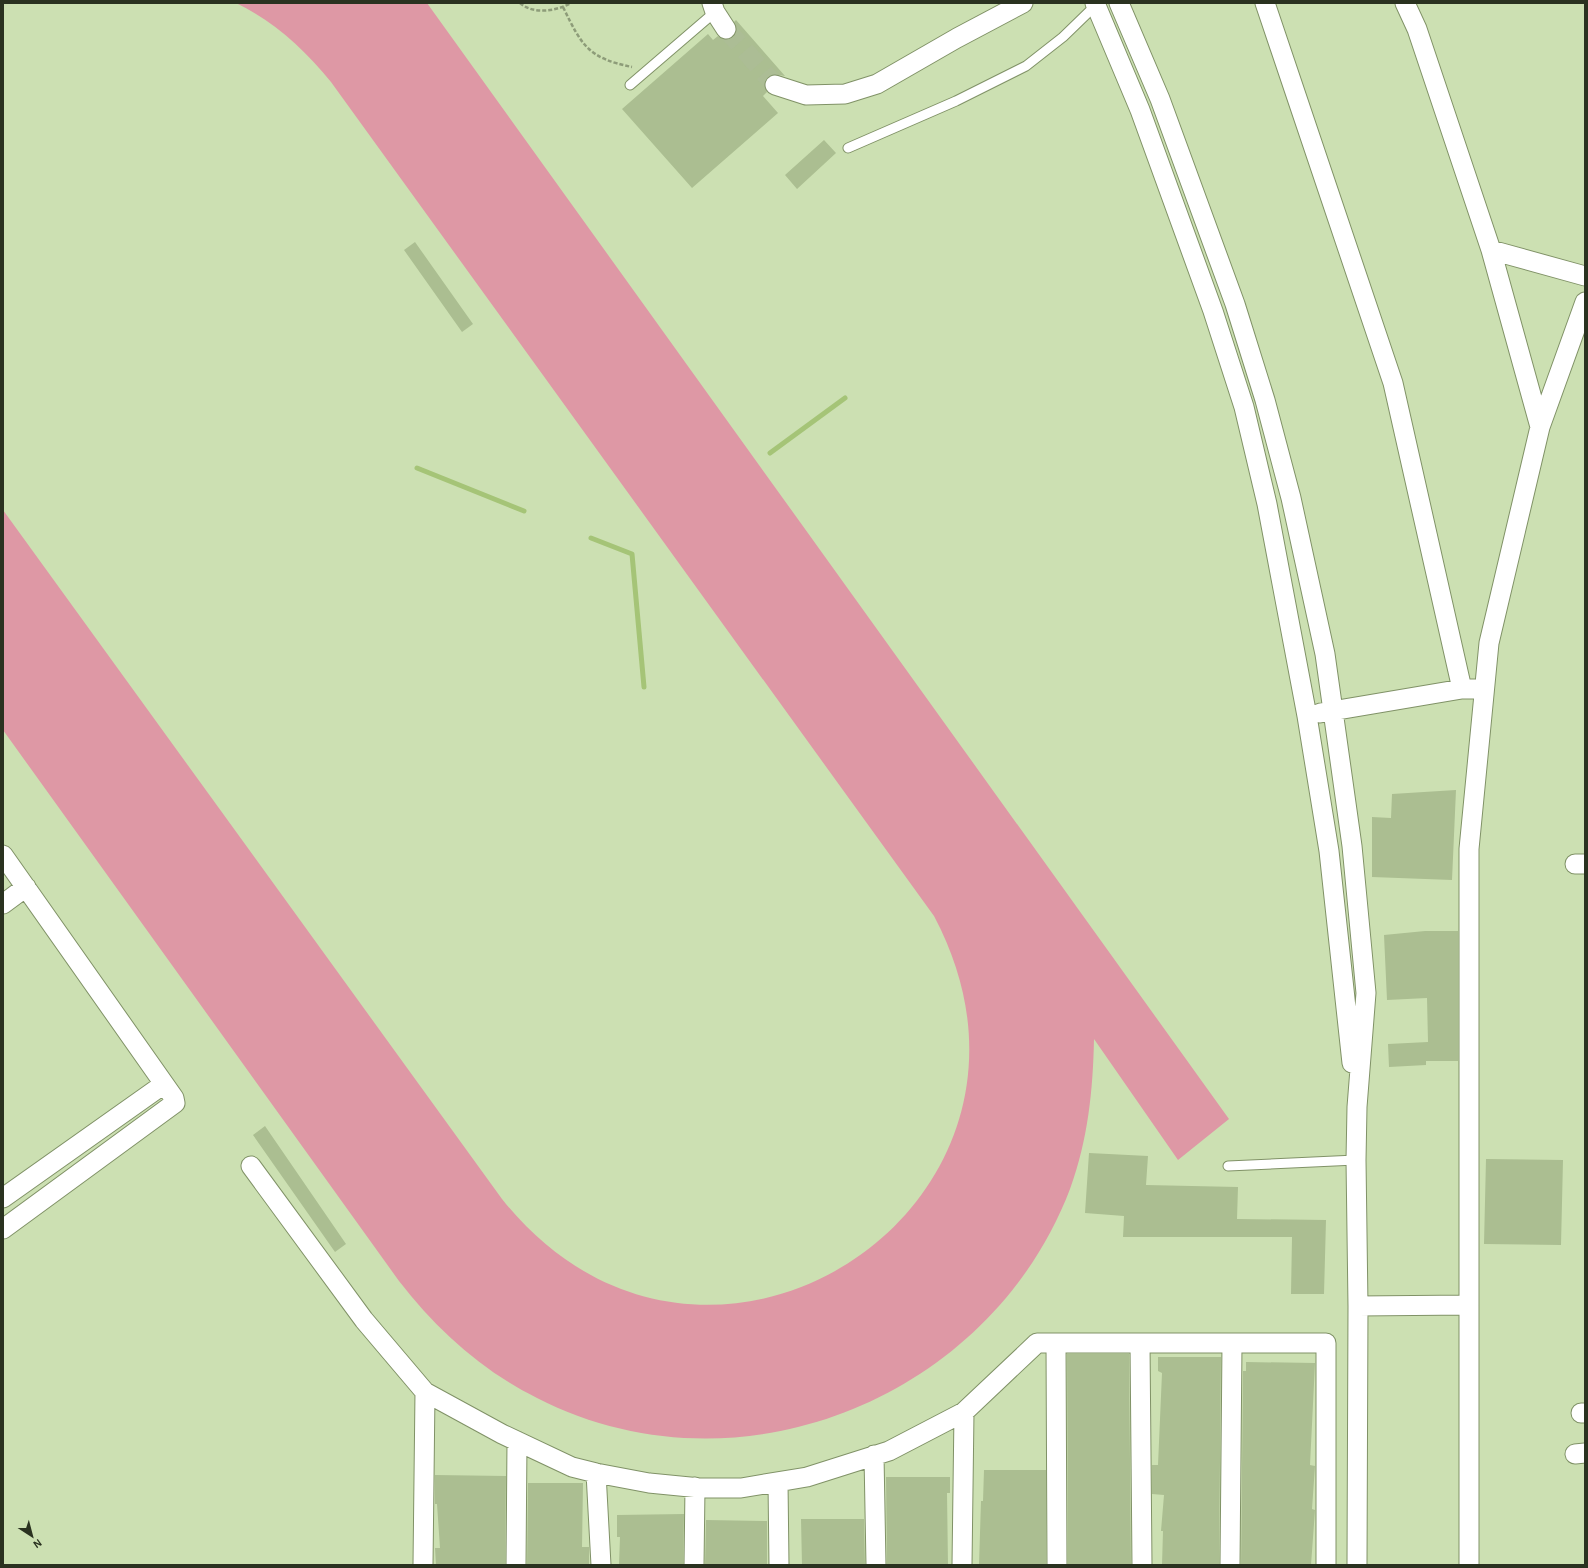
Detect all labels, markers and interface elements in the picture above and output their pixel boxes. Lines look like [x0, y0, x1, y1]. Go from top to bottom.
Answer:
north arrow [12, 1516, 52, 1556]
text: N [31, 1537, 44, 1550]

